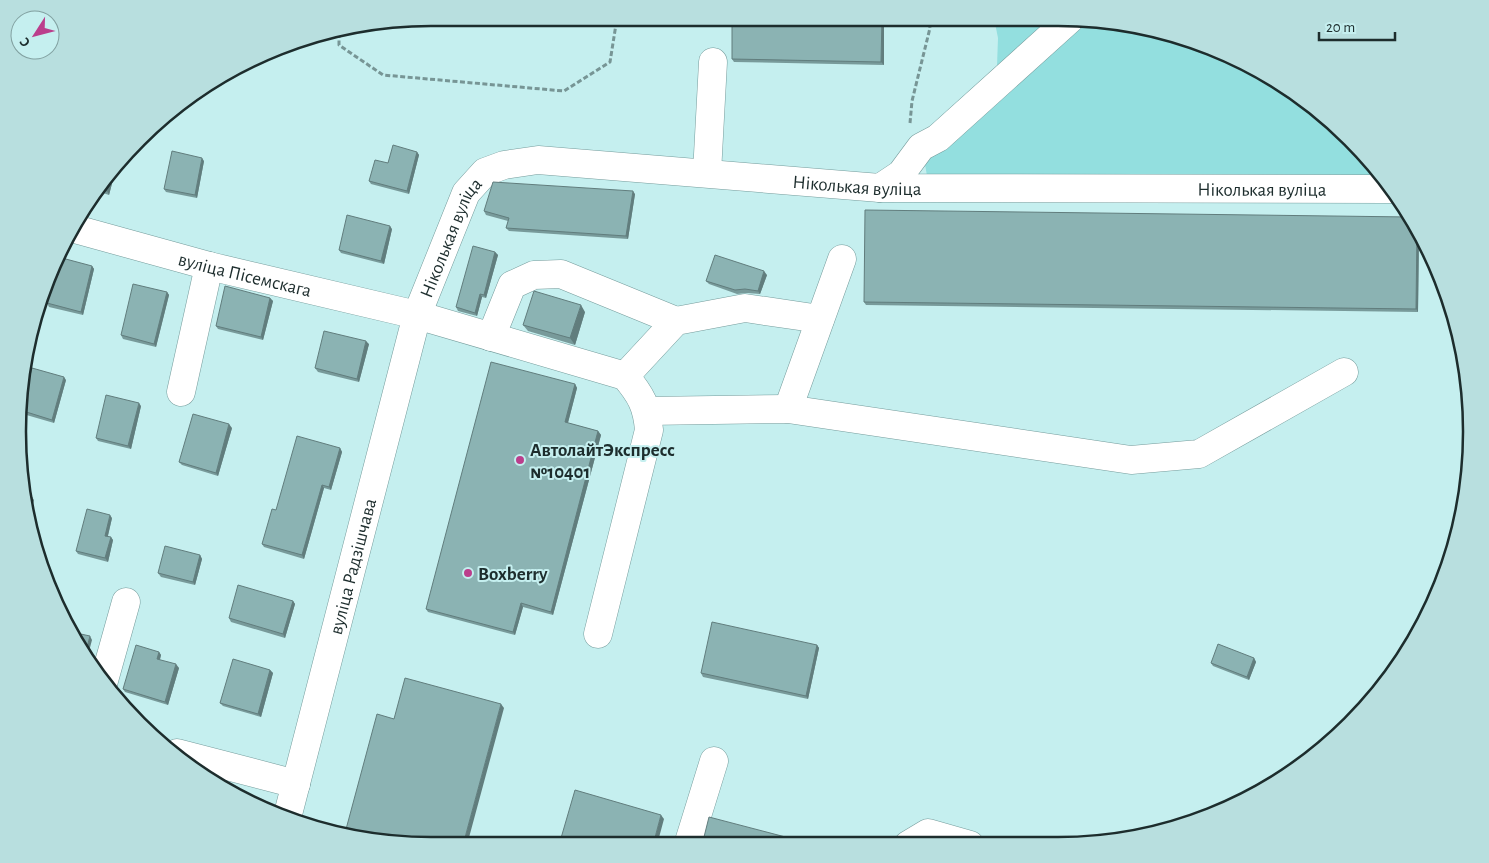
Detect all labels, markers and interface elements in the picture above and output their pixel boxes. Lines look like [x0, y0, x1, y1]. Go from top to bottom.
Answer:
north arrow [10, 10, 60, 60]
scale bar [1319, 10, 1395, 42]
text: 20 m [1326, 20, 1355, 35]
text: С [17, 35, 33, 49]
street label: Ніколькая вуліца [792, 173, 922, 199]
street label: Ніколькая вуліца [417, 174, 486, 301]
street label: Ніколькая вуліца [1197, 181, 1327, 200]
street label: вуліца Пісемскага [176, 250, 314, 301]
place label: АвтолайтЭкспресс №10401 [530, 441, 675, 482]
marker: АвтолайтЭкспресс №10401 [514, 454, 526, 466]
street label: вуліца Радзішчава [327, 496, 380, 637]
place label: Boxberry [478, 565, 548, 584]
marker: Boxberry [462, 567, 474, 579]

